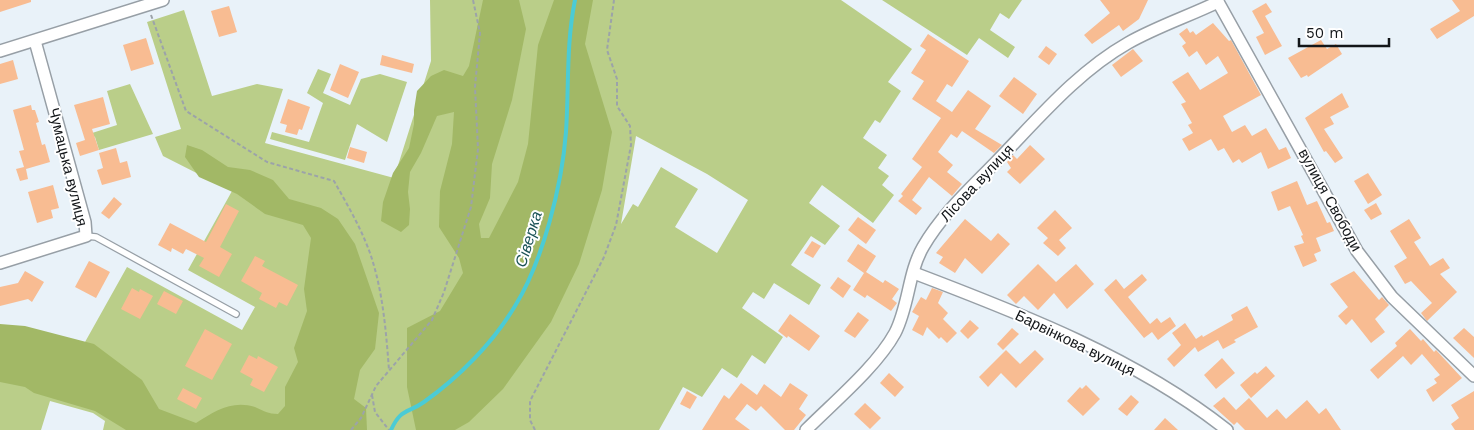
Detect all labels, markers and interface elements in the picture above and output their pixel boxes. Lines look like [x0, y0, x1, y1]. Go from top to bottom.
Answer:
scale bar [1299, 15, 1389, 47]
text: 50 m [1306, 24, 1343, 42]
street label: Чумацька вулиця [45, 106, 91, 228]
street label: Лісова вулиця [937, 141, 1017, 225]
street label: вулиця Свободи [1294, 146, 1366, 254]
water label: Сіверка [511, 209, 546, 269]
street label: Барвінкова вулиця [1012, 306, 1138, 380]

